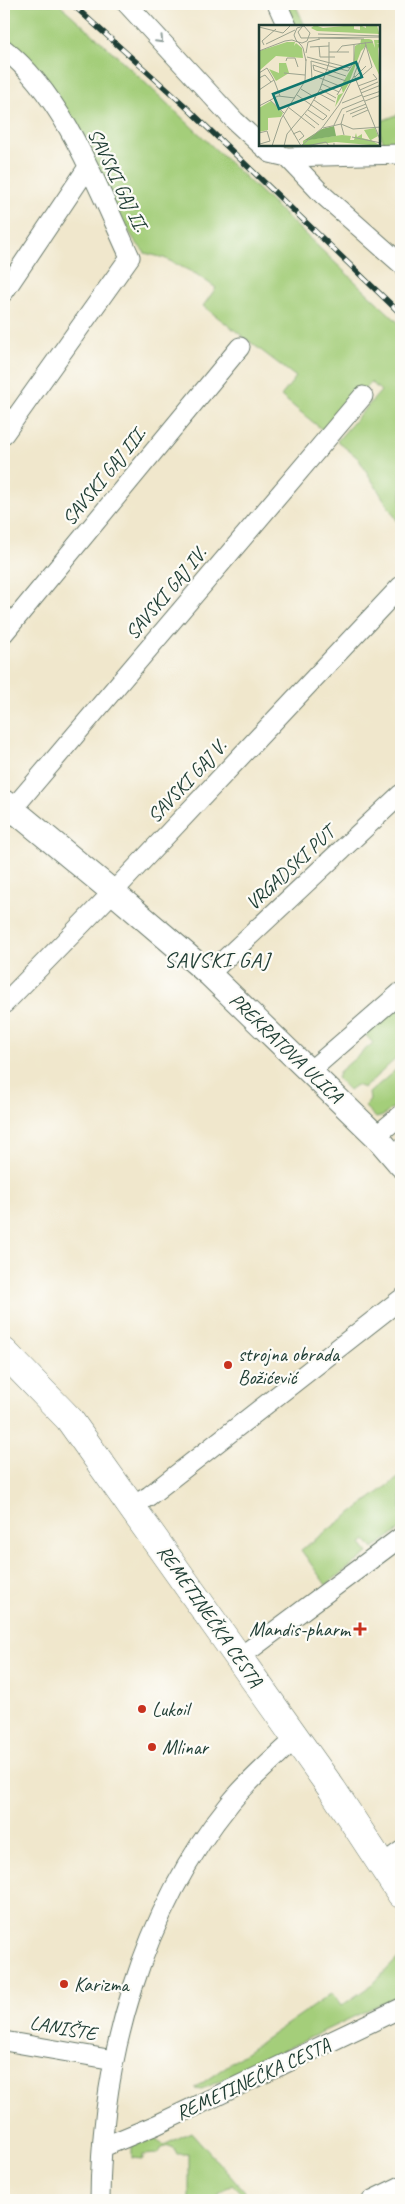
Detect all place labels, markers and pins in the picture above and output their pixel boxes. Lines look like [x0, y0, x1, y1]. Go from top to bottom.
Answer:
place label: strojna obrada Božićević [238, 1342, 341, 1390]
marker: strojna obrada Božićević [222, 1359, 234, 1371]
place label: Mandis-pharm [249, 1617, 352, 1642]
marker: Mandis-pharm [354, 1623, 366, 1635]
place label: Lukoil [152, 1697, 192, 1722]
marker: Lukoil [136, 1703, 148, 1715]
place label: Mlinar [162, 1735, 210, 1760]
marker: Mlinar [146, 1741, 158, 1753]
place label: Karizma [74, 1972, 130, 1997]
marker: Karizma [58, 1978, 70, 1990]

